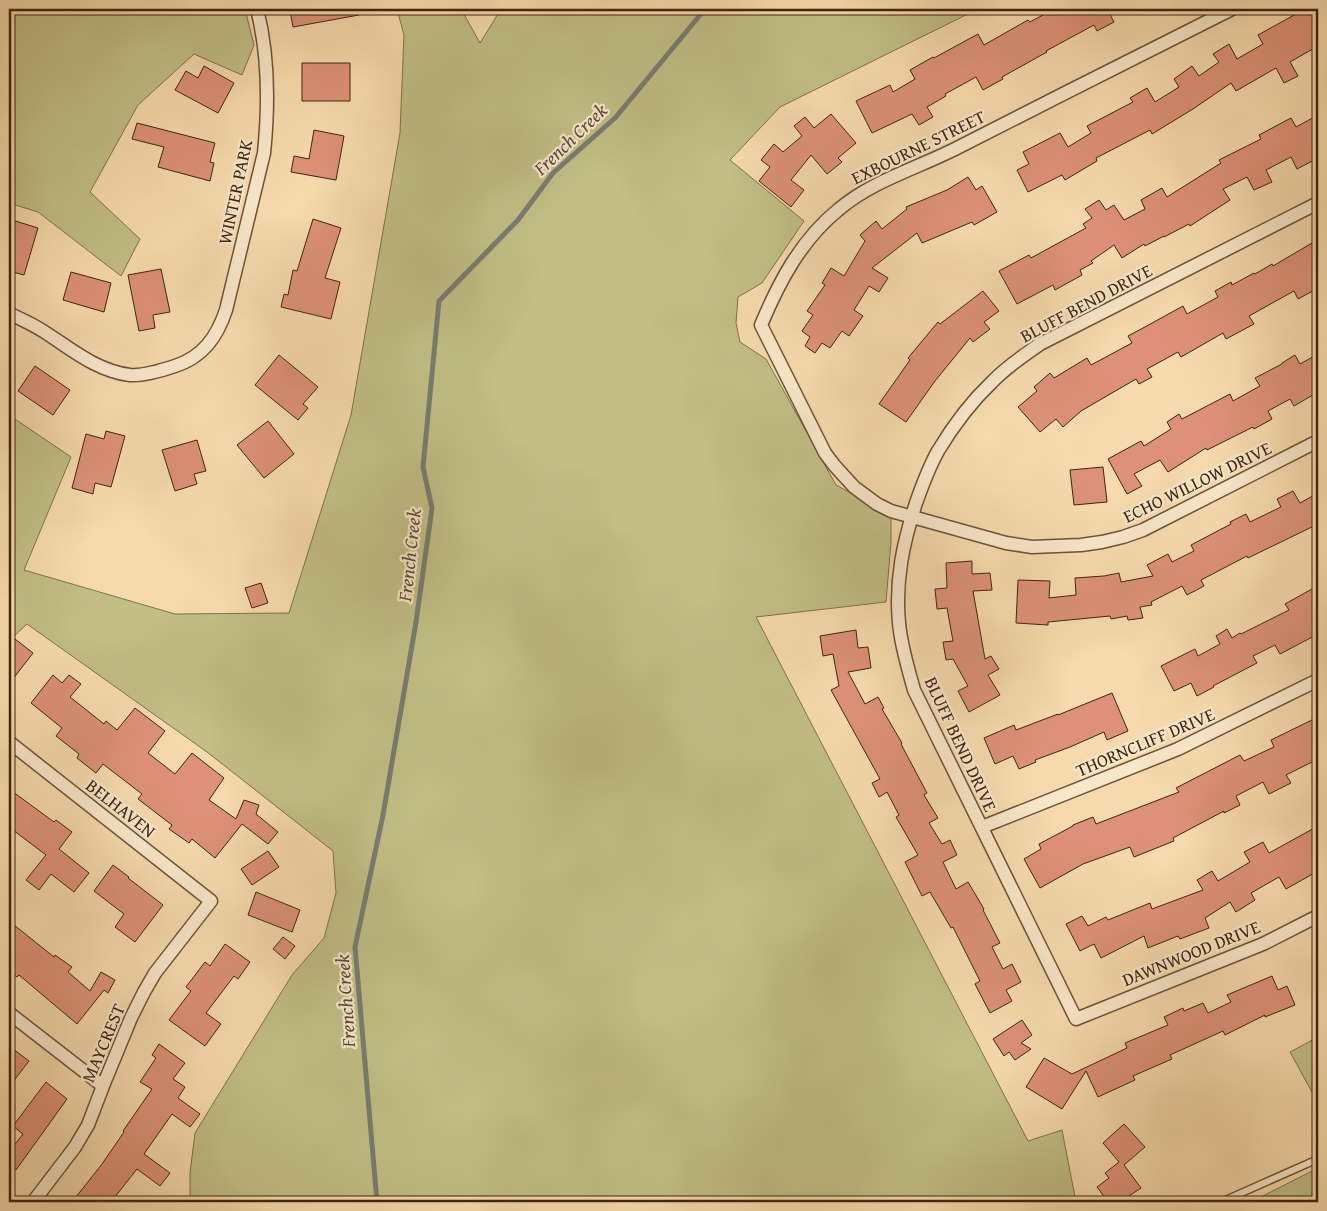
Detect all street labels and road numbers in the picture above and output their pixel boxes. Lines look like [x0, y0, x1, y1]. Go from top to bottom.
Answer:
street label: EXBOURNE STREET [846, 103, 990, 191]
street label: WINTER PARK [211, 137, 259, 247]
street label: BLUFF BEND DRIVE [1015, 257, 1157, 349]
street label: ECHO WILLOW DRIVE [1118, 434, 1276, 530]
street label: BLUFF BEND DRIVE [918, 672, 1004, 816]
street label: THORNCLIFF DRIVE [1071, 701, 1219, 783]
street label: BELHAVEN [80, 772, 162, 844]
street label: DAWNWOOD DRIVE [1118, 913, 1264, 993]
street label: MAYCREST [74, 1000, 132, 1086]

